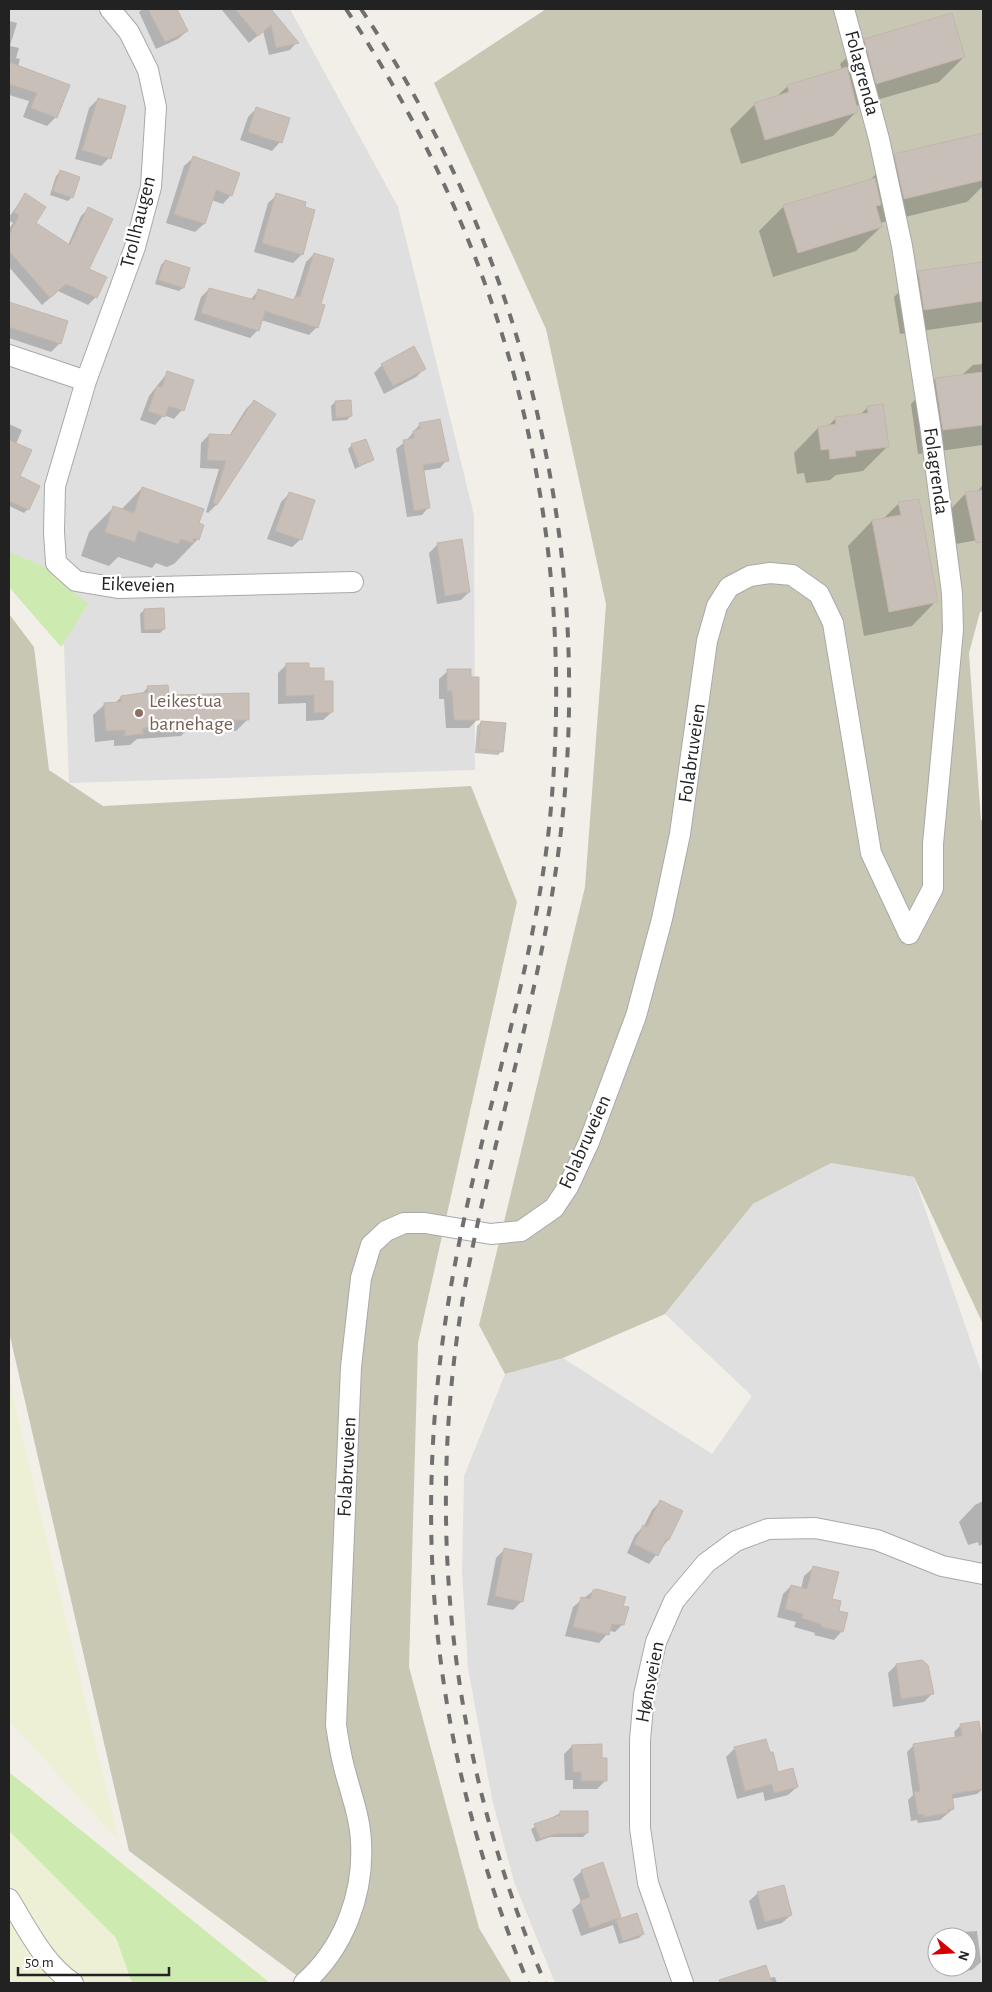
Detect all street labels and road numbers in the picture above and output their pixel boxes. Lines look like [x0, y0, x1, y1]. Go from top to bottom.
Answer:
street label: Folagrenda [841, 28, 883, 118]
street label: Trollhaugen [117, 174, 159, 270]
street label: Folagrenda [920, 426, 952, 516]
street label: Eikeveien [101, 574, 175, 596]
street label: Folabruveien [675, 702, 709, 804]
street label: Folabruveien [555, 1092, 615, 1192]
street label: Folabruveien [334, 1416, 360, 1518]
street label: Hønsveien [632, 1640, 668, 1724]

